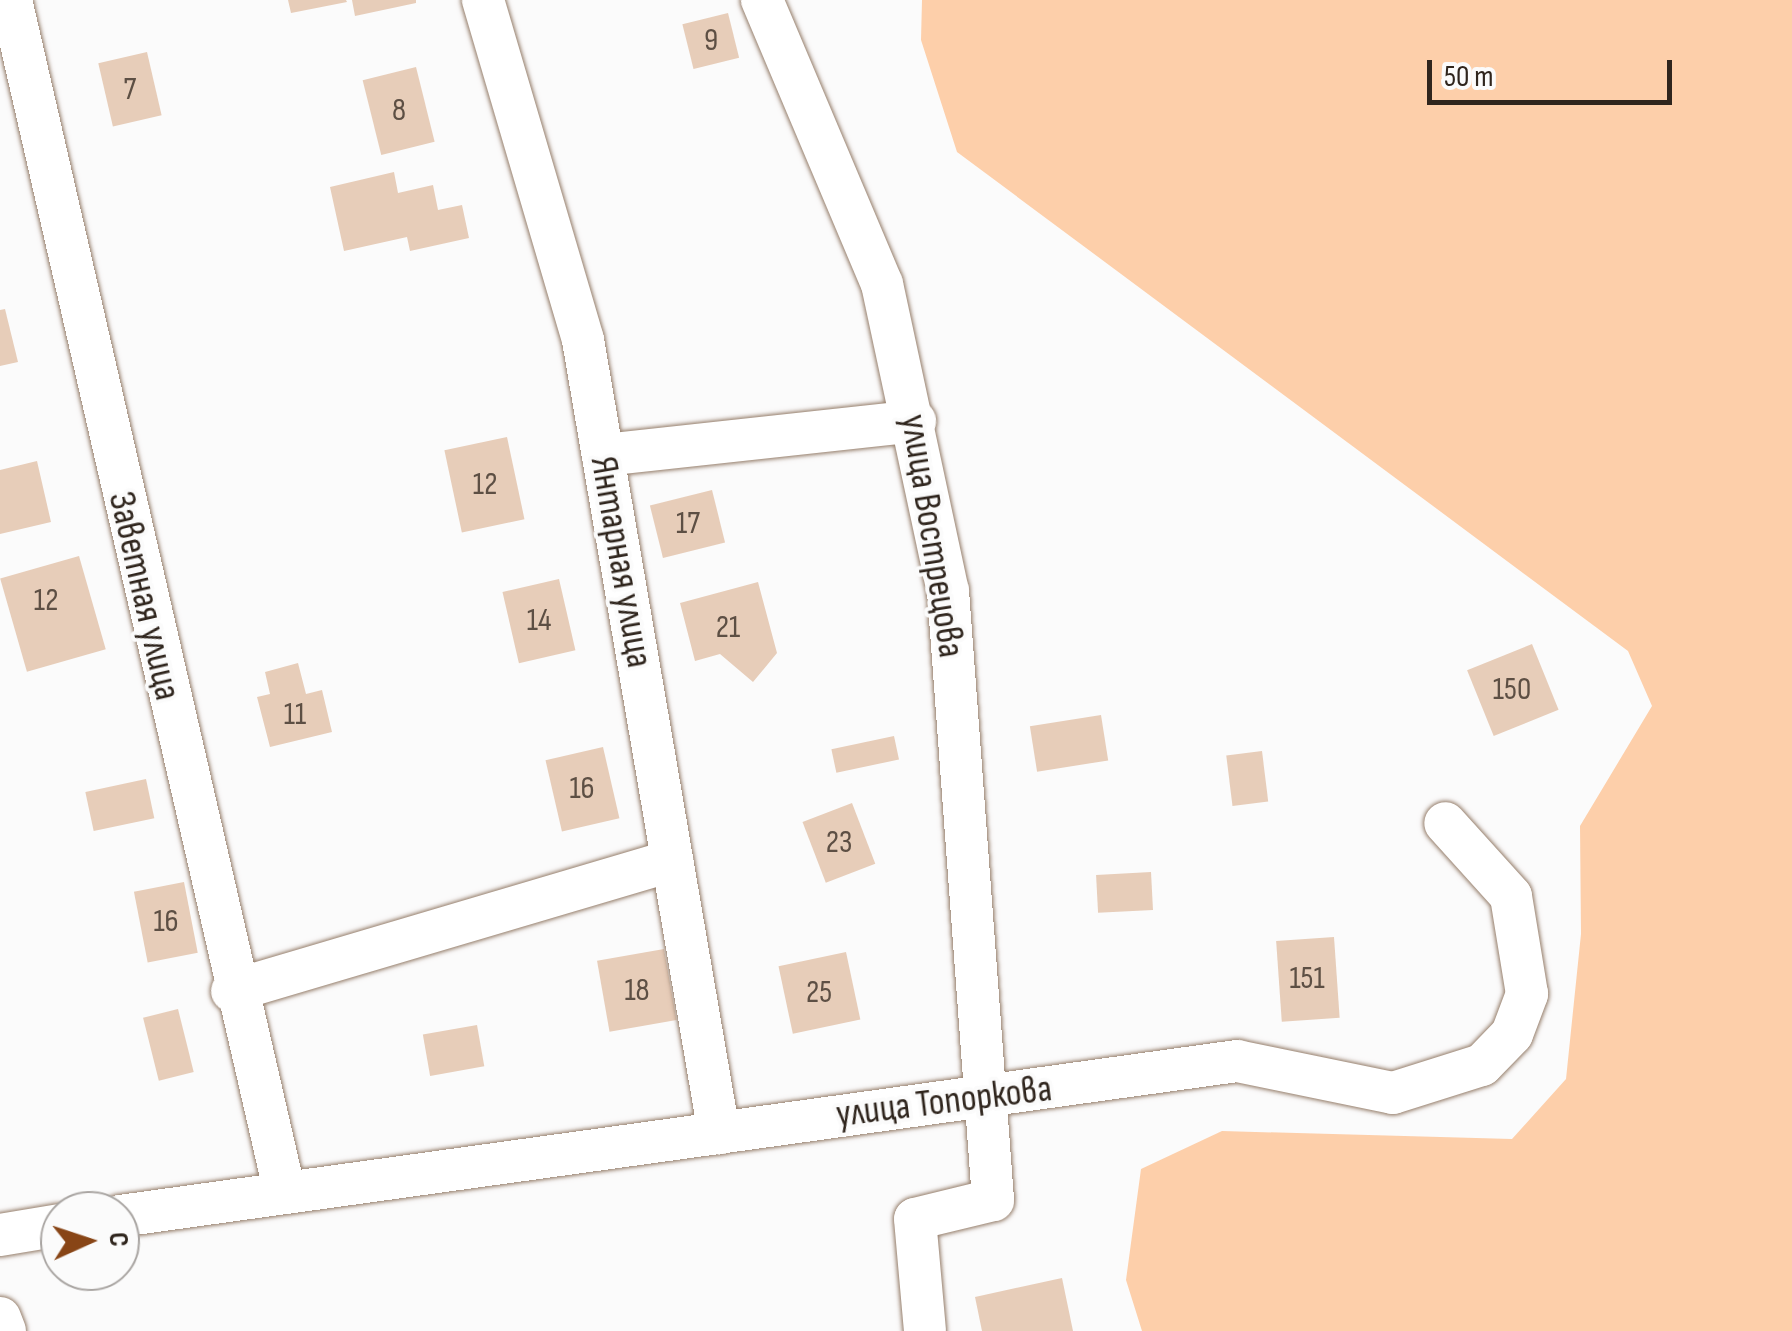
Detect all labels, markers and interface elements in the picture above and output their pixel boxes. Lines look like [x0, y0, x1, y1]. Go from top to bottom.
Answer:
house number: 9 [704, 22, 718, 60]
scale bar [1432, 40, 1677, 102]
text: 50 m [1444, 59, 1493, 95]
house number: 7 [124, 71, 136, 109]
house number: 8 [392, 92, 406, 130]
street label: улица Вострецова [890, 411, 974, 661]
street label: Янтарная улица [580, 453, 662, 671]
house number: 12 [473, 466, 497, 504]
street label: Заветная улица [98, 487, 190, 705]
house number: 17 [676, 505, 700, 543]
house number: 12 [34, 582, 58, 620]
house number: 14 [527, 602, 551, 640]
house number: 21 [716, 609, 740, 647]
house number: 150 [1493, 671, 1531, 709]
house number: 11 [284, 696, 306, 734]
house number: 16 [569, 770, 595, 808]
house number: 23 [826, 824, 852, 862]
house number: 16 [153, 903, 179, 941]
house number: 151 [1289, 960, 1325, 998]
house number: 18 [624, 972, 650, 1010]
house number: 25 [806, 974, 832, 1012]
street label: улица Топоркова [834, 1066, 1054, 1138]
north arrow [40, 1191, 140, 1291]
text: С [102, 1231, 135, 1248]

